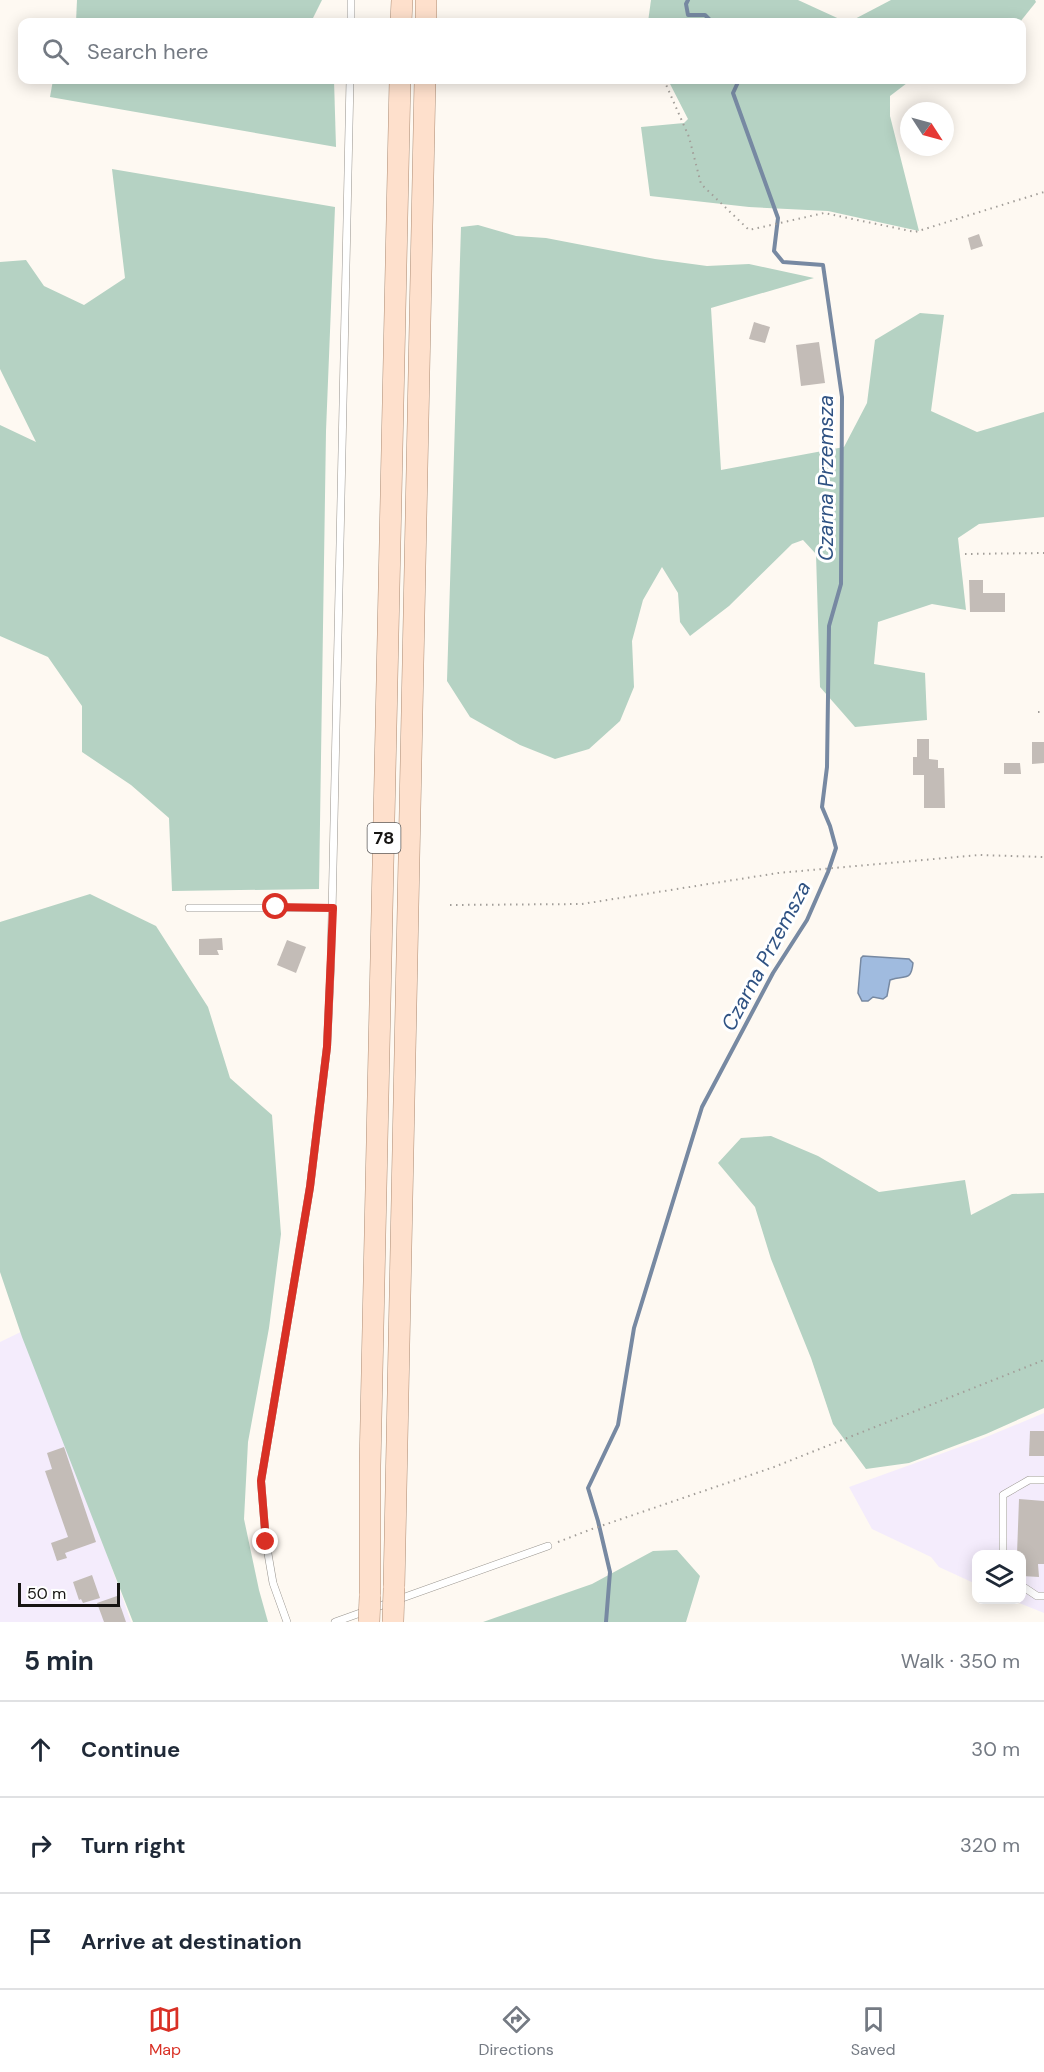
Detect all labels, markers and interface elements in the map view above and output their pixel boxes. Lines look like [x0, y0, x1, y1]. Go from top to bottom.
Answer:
search box [18, 18, 1026, 84]
icon: search [39, 35, 72, 68]
text: Search here [87, 37, 208, 66]
north arrow [900, 102, 954, 156]
water label: Czarna Przemsza [812, 395, 840, 561]
road number: 78 [368, 823, 400, 853]
water label: Czarna Przemsza [715, 876, 817, 1036]
route start [262, 893, 288, 919]
route end [252, 1528, 278, 1554]
map controls [972, 1550, 1026, 1604]
button: layers [972, 1550, 1026, 1604]
scale bar [18, 1580, 120, 1608]
text: 50 m [27, 1583, 66, 1604]
text: 5 min [24, 1644, 94, 1678]
text: Walk · 350 m [901, 1648, 1020, 1674]
icon: ahead [24, 1733, 57, 1766]
text: Continue [81, 1735, 180, 1764]
text: 30 m [971, 1736, 1020, 1762]
icon: right [24, 1829, 57, 1862]
text: Turn right [81, 1831, 186, 1860]
text: 320 m [960, 1832, 1020, 1858]
icon: arrive [24, 1925, 57, 1958]
text: Arrive at destination [81, 1927, 302, 1956]
tab: Map [148, 2003, 181, 2060]
tab: Directions [478, 2003, 554, 2060]
tab: Saved [851, 2003, 896, 2060]

